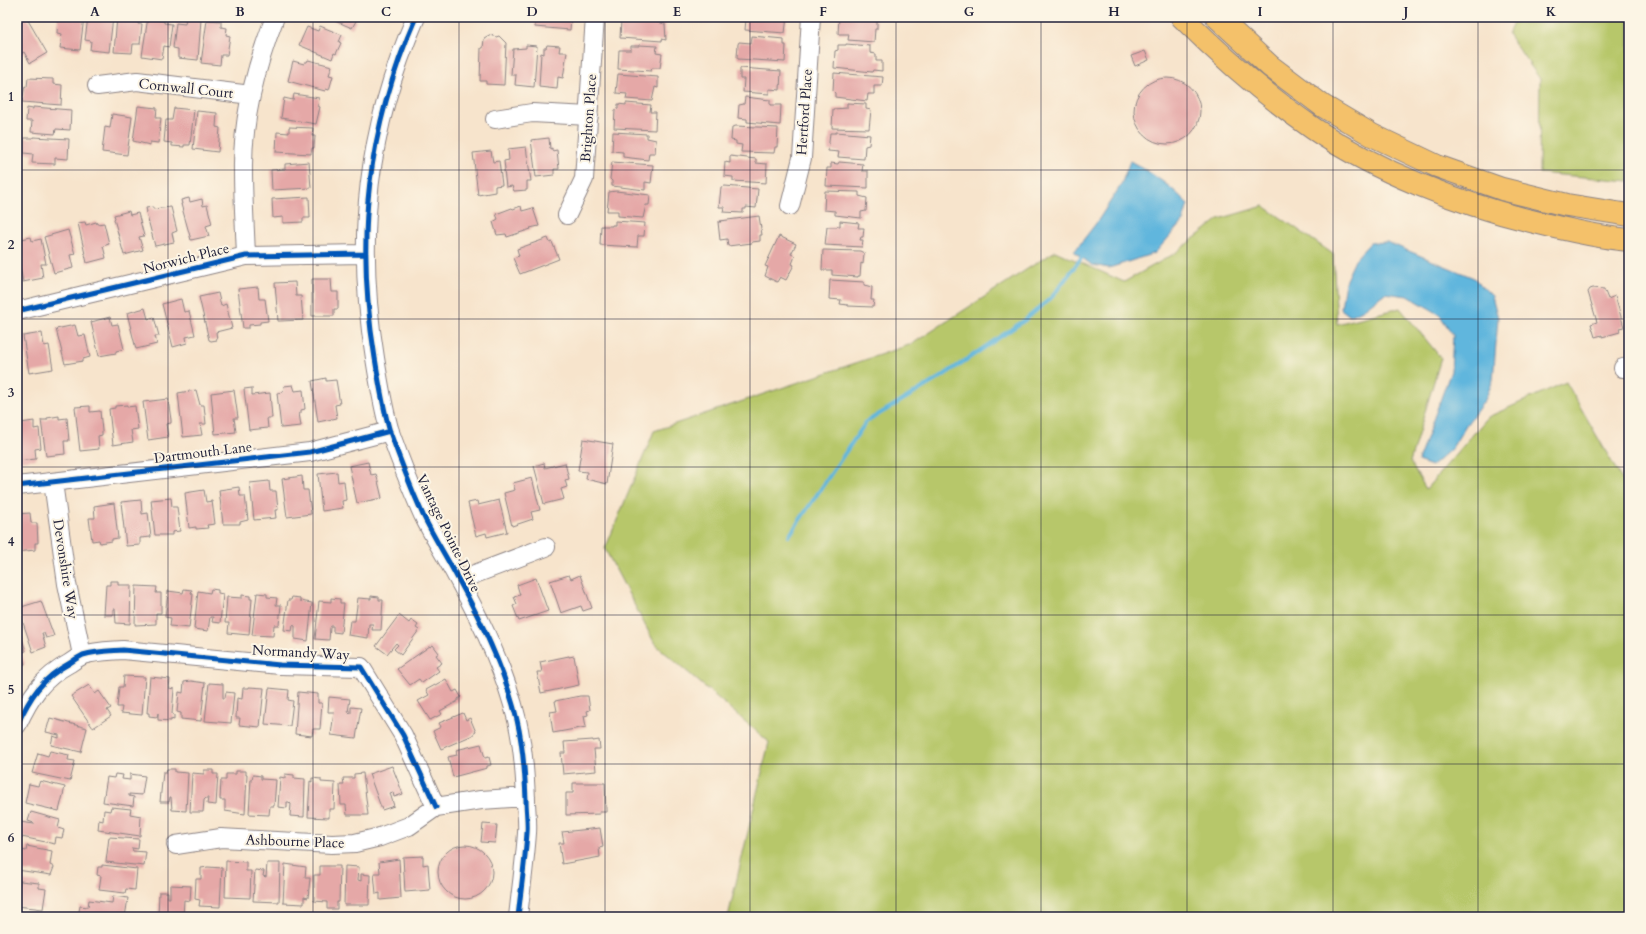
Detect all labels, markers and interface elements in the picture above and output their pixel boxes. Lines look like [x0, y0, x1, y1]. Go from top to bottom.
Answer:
text: A [90, 3, 100, 21]
text: B [235, 3, 245, 21]
text: C [381, 3, 391, 21]
text: D [526, 3, 538, 21]
text: E [673, 3, 681, 21]
text: F [819, 3, 827, 21]
text: G [964, 3, 975, 21]
text: H [1108, 3, 1120, 21]
text: I [1257, 3, 1263, 21]
text: J [1402, 3, 1409, 21]
text: K [1546, 3, 1557, 21]
street label: Hertford Place [792, 68, 817, 156]
street label: Brighton Place [576, 73, 601, 163]
street label: Cornwall Court [138, 74, 235, 103]
text: 1 [8, 88, 14, 106]
text: 2 [8, 236, 15, 254]
street label: Norwich Place [141, 239, 231, 278]
text: 3 [8, 384, 15, 402]
street label: Dartmouth Lane [153, 437, 253, 468]
street label: Vantage Pointe Drive [412, 471, 485, 595]
street label: Devonshire Way [48, 518, 83, 621]
text: 4 [8, 533, 15, 551]
street label: Normandy Way [252, 640, 351, 665]
text: 5 [8, 681, 14, 699]
text: 6 [8, 829, 15, 847]
street label: Ashbourne Place [245, 830, 345, 853]

